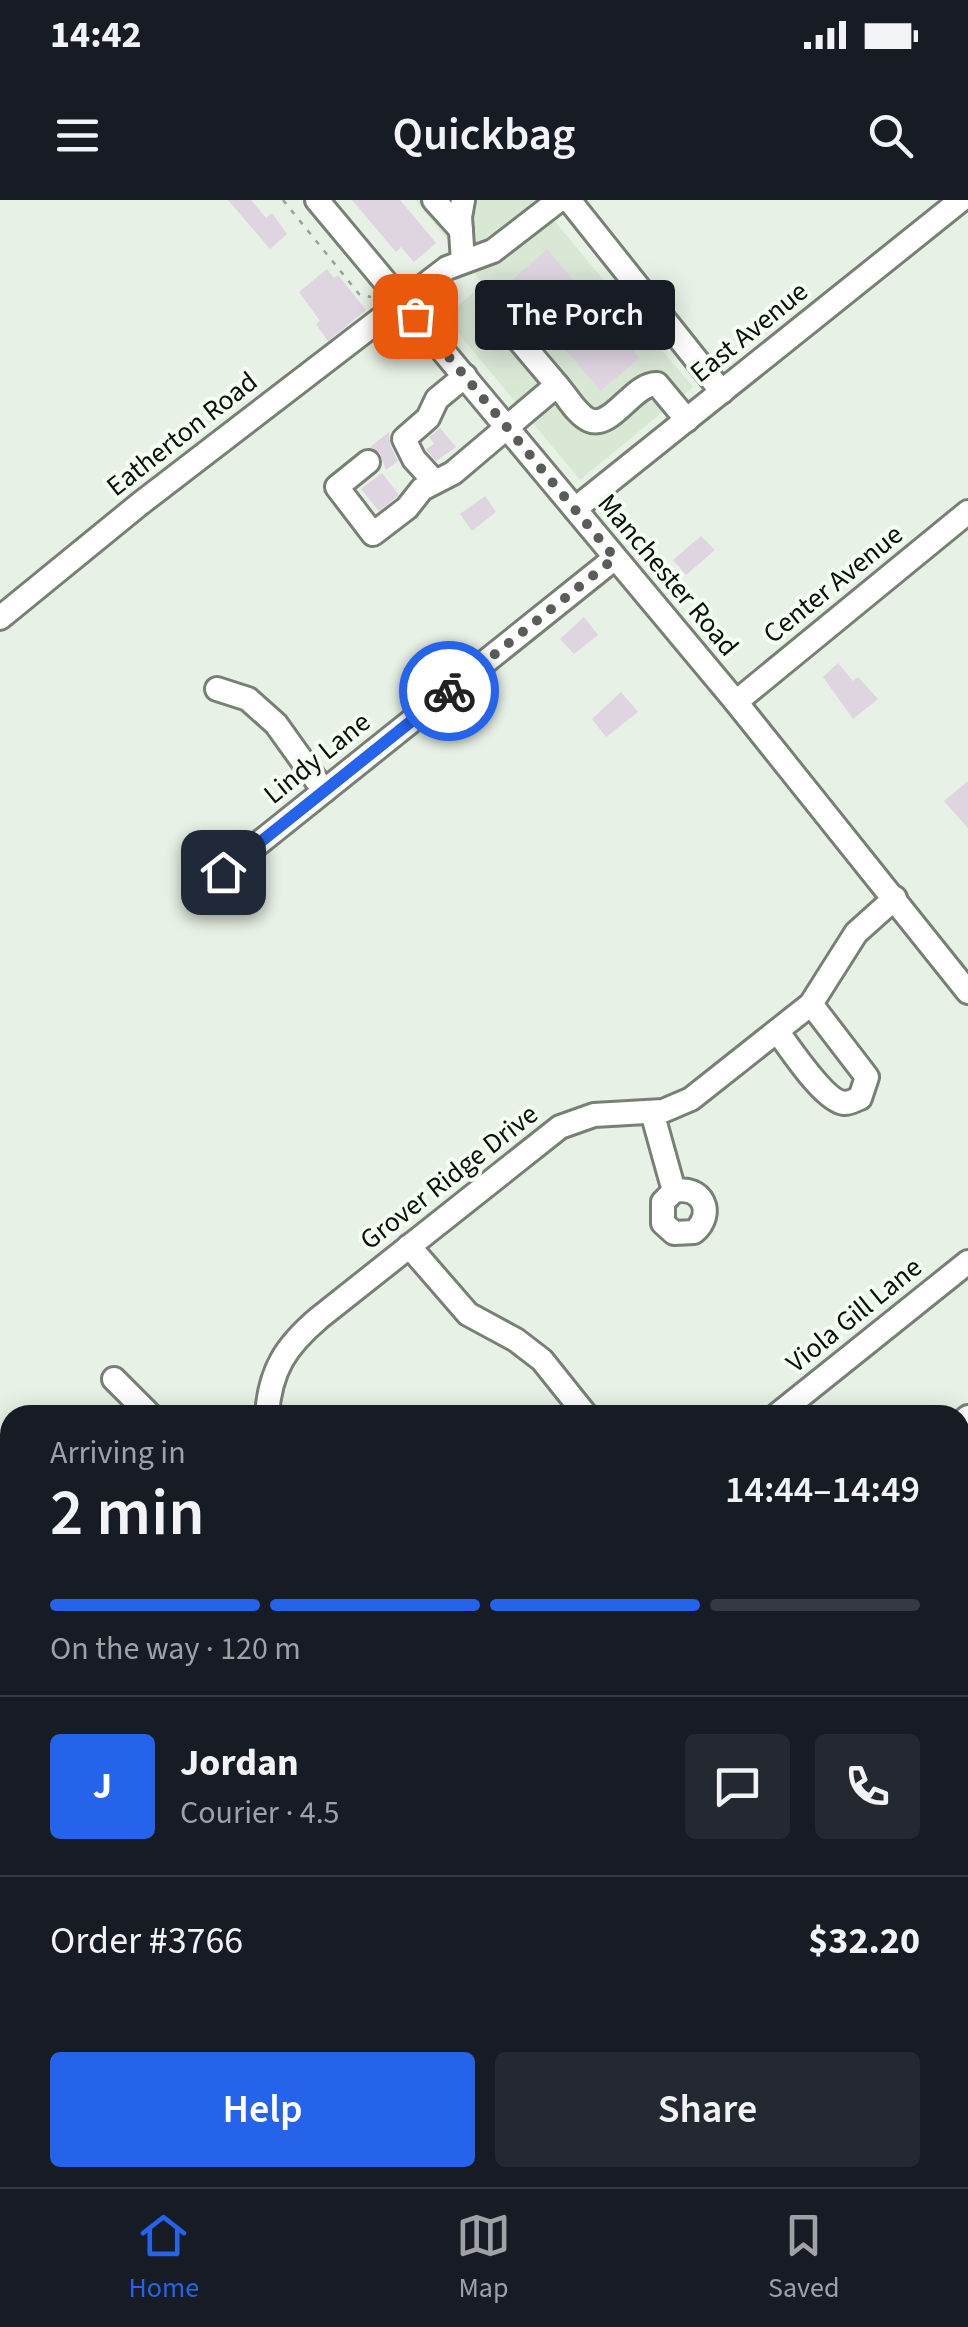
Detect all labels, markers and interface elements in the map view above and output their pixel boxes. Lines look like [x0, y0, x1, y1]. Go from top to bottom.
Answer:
text: 14:42 [50, 8, 142, 62]
text: Quickbag [393, 103, 575, 167]
icon: menu [50, 108, 105, 163]
icon: search [863, 108, 918, 163]
street label: East Avenue [681, 272, 817, 392]
pin [373, 274, 458, 359]
callout: The Porch [475, 281, 675, 351]
icon: bag [388, 289, 443, 344]
text: The Porch [506, 292, 644, 338]
street label: Eatherton Road [98, 362, 266, 506]
street label: Manchester Road [588, 485, 748, 665]
street label: Center Avenue [754, 515, 912, 653]
courier [399, 641, 499, 741]
icon: bike [422, 664, 477, 719]
street label: Lindy Lane [255, 703, 379, 813]
pin [181, 830, 266, 915]
icon: home [196, 845, 251, 900]
street label: Grover Ridge Drive [351, 1095, 547, 1259]
street label: Viola Gill Lane [778, 1248, 930, 1382]
text: Arriving in [50, 1430, 186, 1476]
text: 14:44–14:49 [725, 1463, 920, 1517]
text: 2 min [50, 1467, 205, 1560]
text: On the way · 120 m [50, 1626, 301, 1672]
button: chat [685, 1734, 790, 1839]
button: phone [815, 1734, 920, 1839]
text: Jordan [180, 1736, 299, 1790]
text: J [93, 1759, 112, 1813]
text: Courier · 4.5 [180, 1790, 340, 1836]
text: Order #3766 [50, 1914, 243, 1968]
text: $32.20 [808, 1914, 920, 1968]
button: Help [50, 2052, 475, 2167]
button: Share [495, 2052, 920, 2167]
tab: Home [128, 2208, 199, 2308]
tab: Map [456, 2208, 511, 2308]
tab: Saved [768, 2208, 839, 2308]

